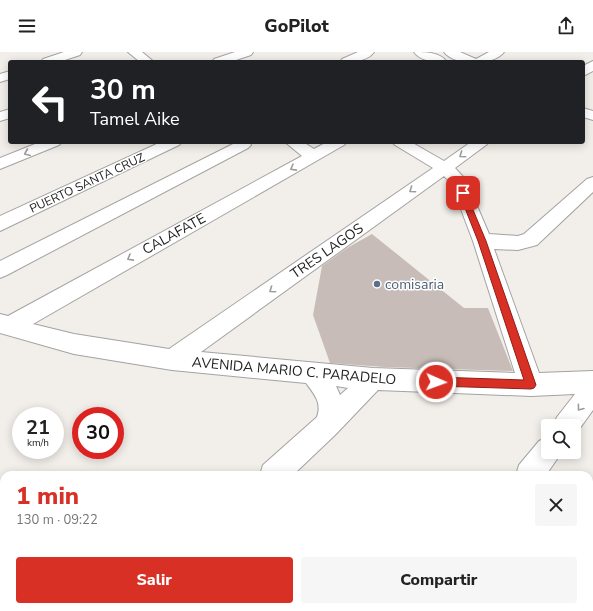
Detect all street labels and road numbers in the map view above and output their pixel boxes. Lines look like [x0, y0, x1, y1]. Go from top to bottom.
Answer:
street label: PUERTO SANTA CRUZ [27, 149, 147, 217]
street label: CALAFATE [139, 209, 209, 259]
street label: TRES LAGOS [287, 219, 368, 283]
street label: AVENIDA MARIO C. PARADELO [191, 353, 397, 389]

